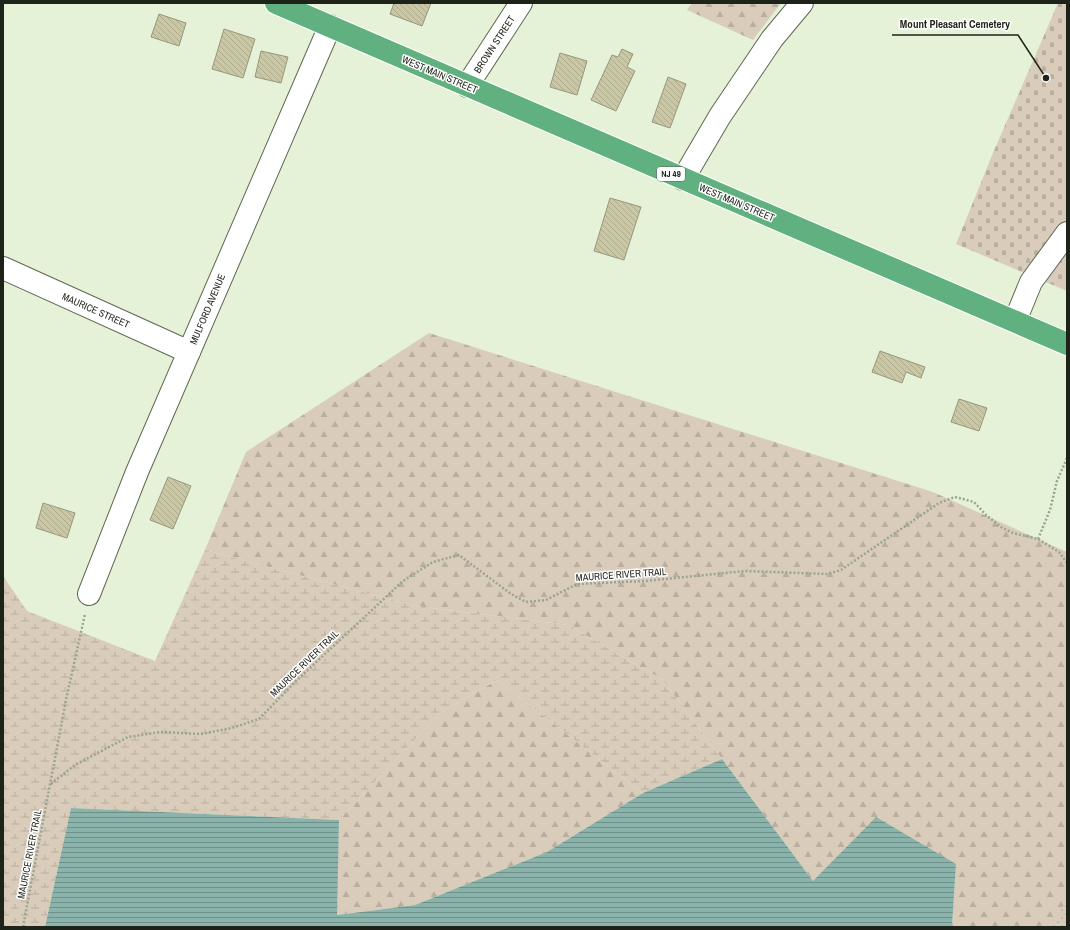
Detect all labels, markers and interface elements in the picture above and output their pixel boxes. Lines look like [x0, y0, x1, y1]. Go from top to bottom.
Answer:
callout: Mount Pleasant Cemetery [892, 12, 1018, 35]
street label: BROWN STREET [471, 13, 518, 76]
text: Mount Pleasant Cemetery [900, 17, 1010, 31]
street label: WEST MAIN STREET [400, 53, 480, 96]
road number: NJ 49 [657, 167, 685, 181]
street label: WEST MAIN STREET [697, 181, 777, 224]
street label: MULFORD AVENUE [187, 272, 228, 346]
street label: MAURICE STREET [60, 290, 132, 331]
street label: MAURICE RIVER TRAIL [575, 565, 667, 584]
street label: MAURICE RIVER TRAIL [267, 627, 342, 699]
street label: MAURICE RIVER TRAIL [14, 808, 45, 900]

